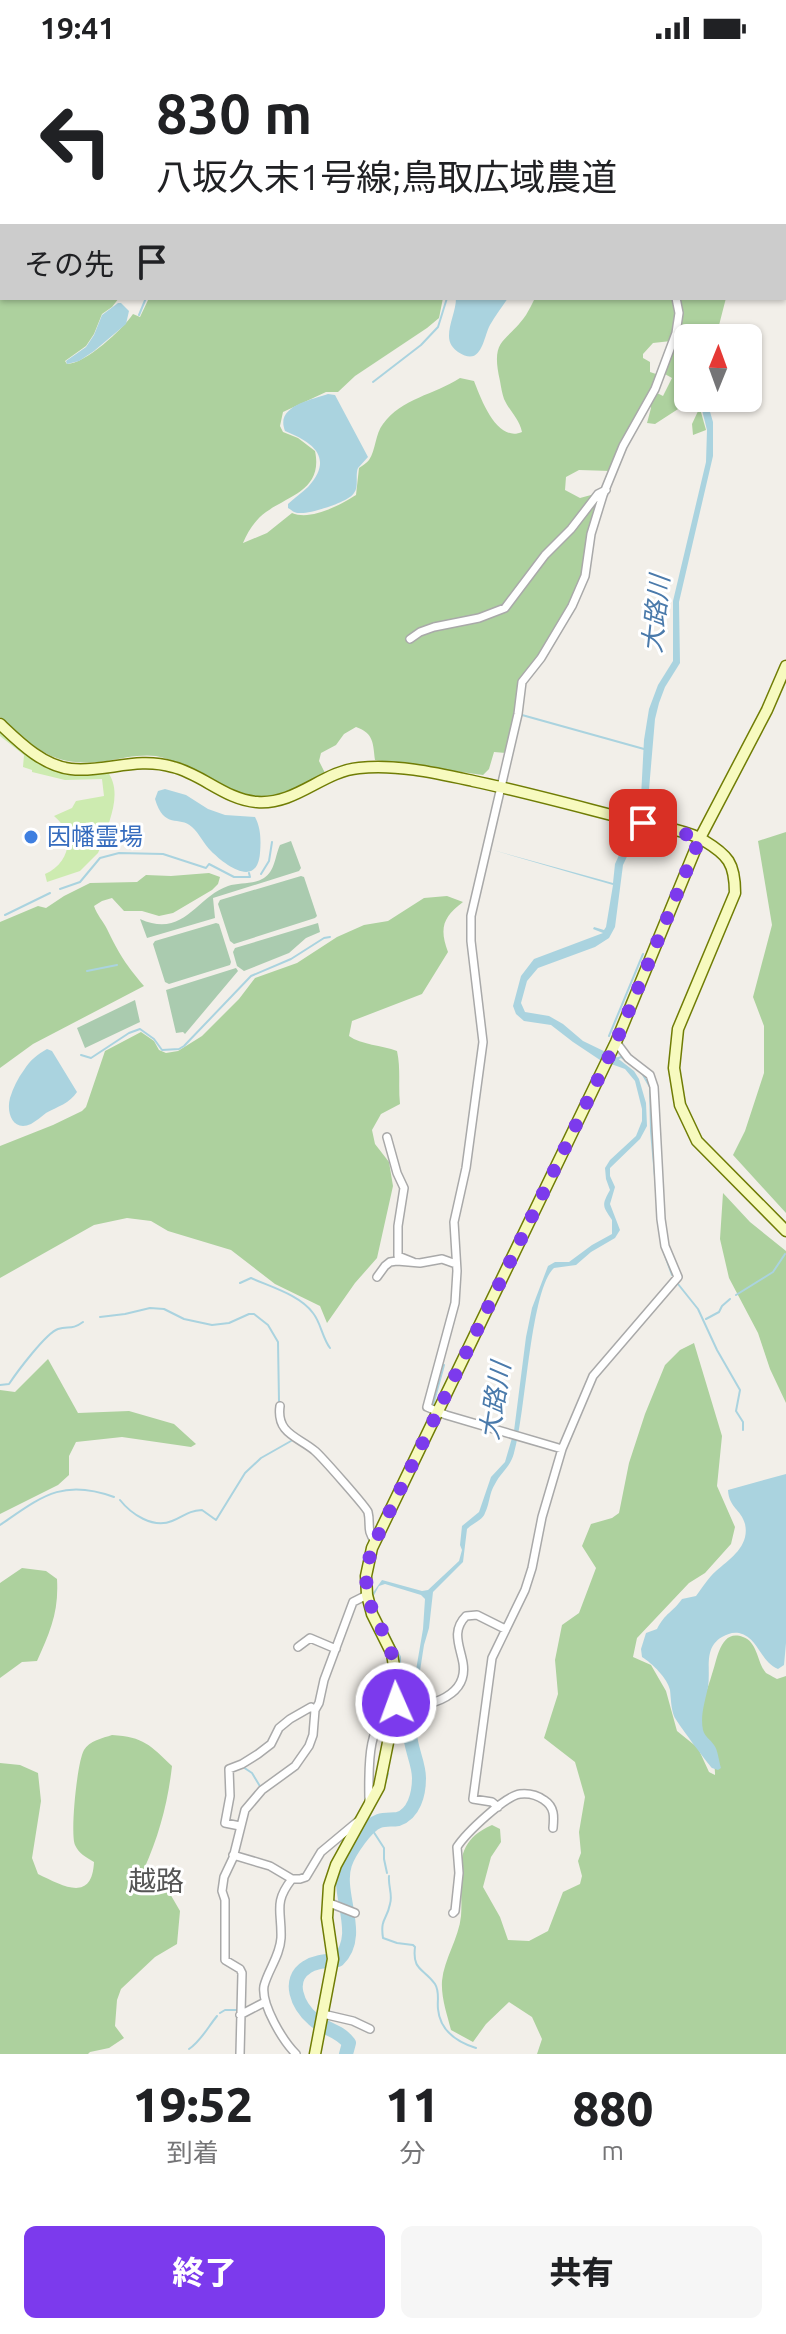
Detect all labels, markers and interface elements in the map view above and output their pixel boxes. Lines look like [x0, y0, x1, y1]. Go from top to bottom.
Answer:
text: 19:41 [40, 11, 115, 45]
text: 830 m [156, 82, 312, 145]
icon: left [24, 88, 128, 192]
text: 八坂久末1号線;鳥取広域農道 [156, 156, 617, 197]
icon: arrive [130, 240, 174, 284]
text: その先 [24, 247, 114, 281]
north arrow [674, 324, 762, 412]
map controls [674, 324, 762, 412]
water label: 大路川 [637, 571, 674, 654]
pin [609, 789, 677, 857]
icon: arrive [621, 801, 665, 845]
place label: 因幡霊場 [47, 823, 143, 850]
marker: 因幡霊場 [22, 828, 40, 846]
water label: 大路川 [474, 1357, 515, 1442]
position arrow [354, 1661, 438, 1745]
district label: 越路 [128, 1865, 184, 1896]
text: 19:52 [133, 2077, 253, 2131]
text: 11 [385, 2077, 440, 2131]
text: 880 [572, 2081, 653, 2135]
text: m [602, 2136, 624, 2165]
text: 到着 [167, 2138, 219, 2167]
text: 分 [399, 2138, 425, 2167]
button: 終了 [24, 2226, 385, 2318]
button: 共有 [401, 2226, 762, 2318]

